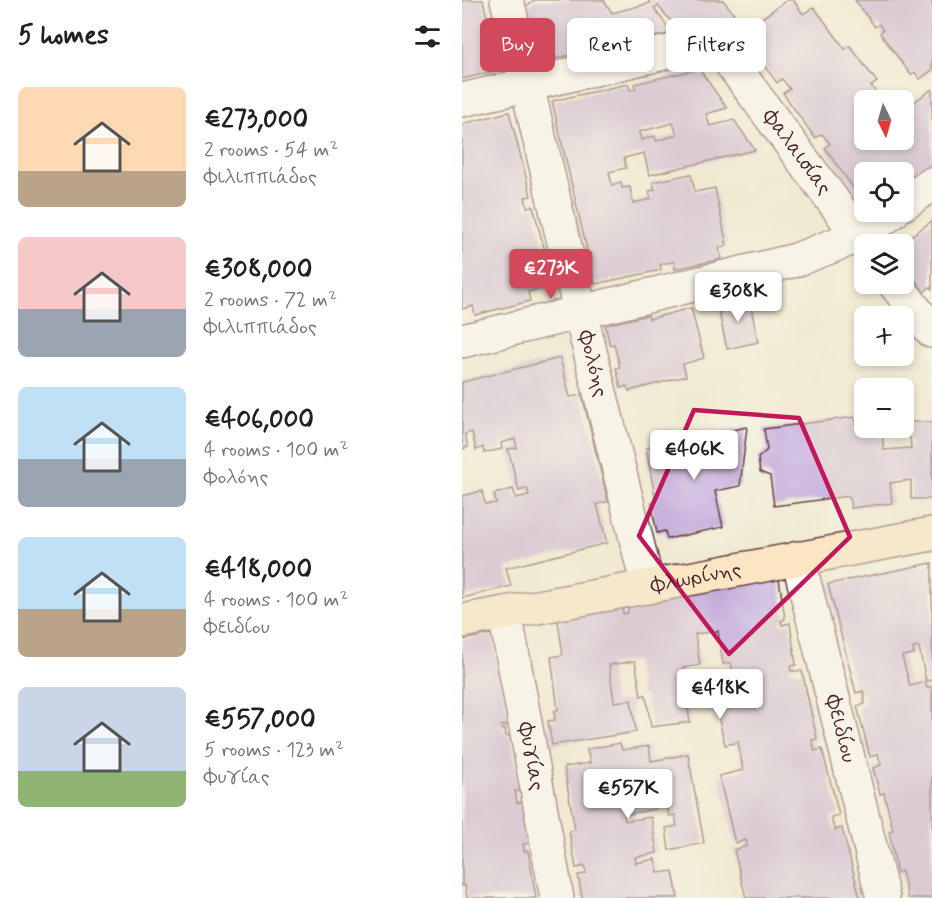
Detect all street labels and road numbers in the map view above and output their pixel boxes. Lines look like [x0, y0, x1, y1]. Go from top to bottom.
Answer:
street label: Φαλαισίας [755, 103, 838, 201]
street label: Φολόης [571, 327, 615, 400]
street label: Φλωρίνης [648, 556, 743, 600]
street label: Φειδίου [818, 691, 863, 766]
street label: Φυγίας [511, 719, 551, 793]

